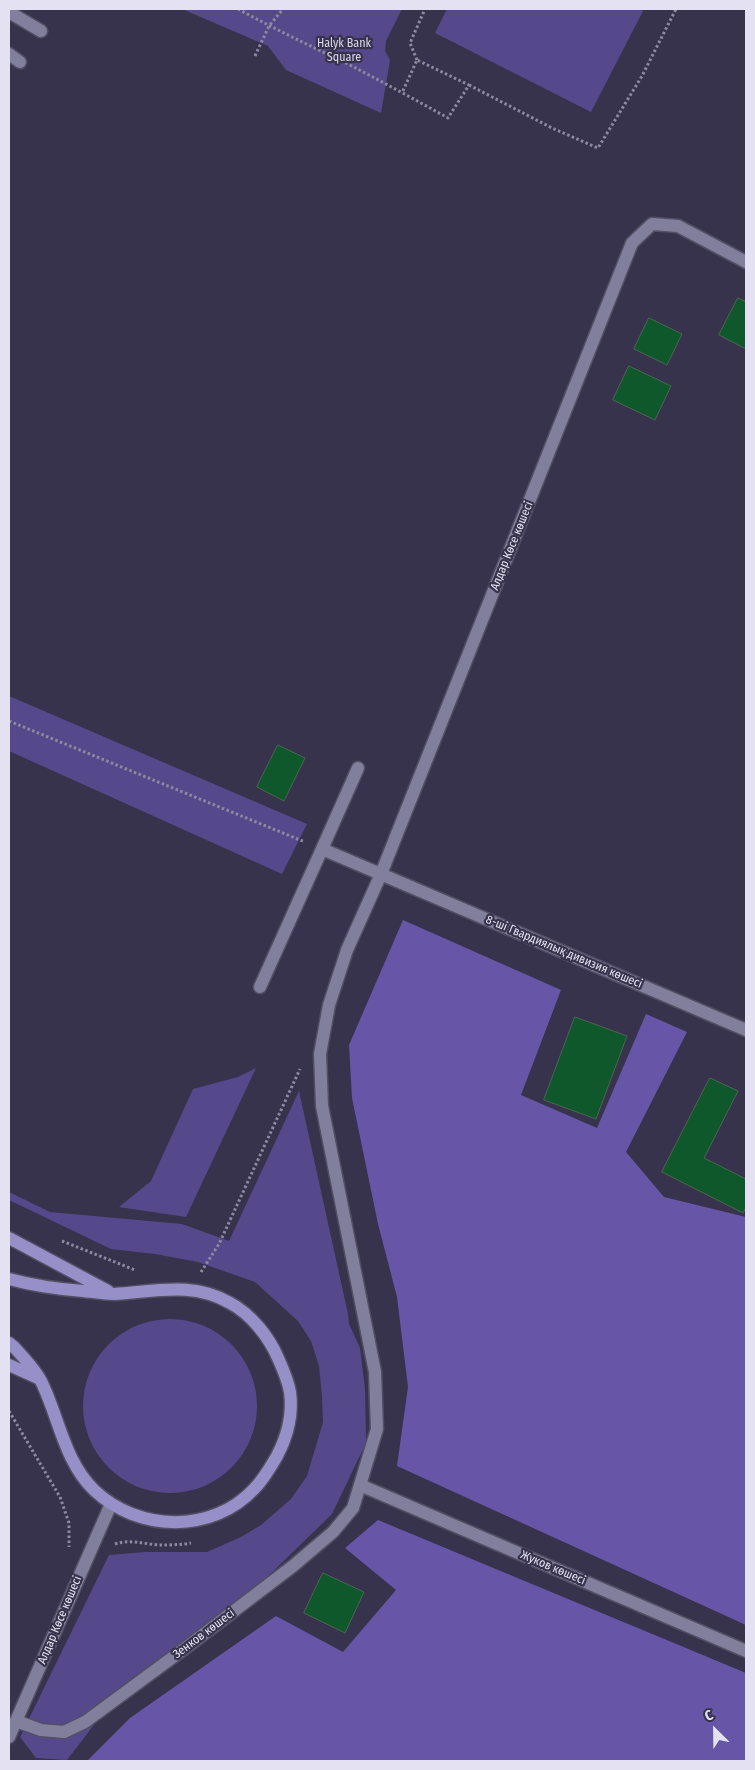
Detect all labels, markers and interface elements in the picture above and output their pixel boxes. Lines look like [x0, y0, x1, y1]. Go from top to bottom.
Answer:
park label: Halyk Bank Square [317, 37, 371, 65]
street label: Алдар Көсе көшесі [488, 500, 536, 592]
street label: 8-ші Гвардиялық дивизия көшесі [484, 912, 644, 992]
street label: Жуков көшесі [518, 1548, 588, 1588]
street label: Алдар Көсе көшесі [35, 1574, 85, 1666]
street label: Зенков көшесі [170, 1606, 238, 1662]
north arrow [690, 1705, 740, 1755]
text: С [702, 1706, 716, 1725]

